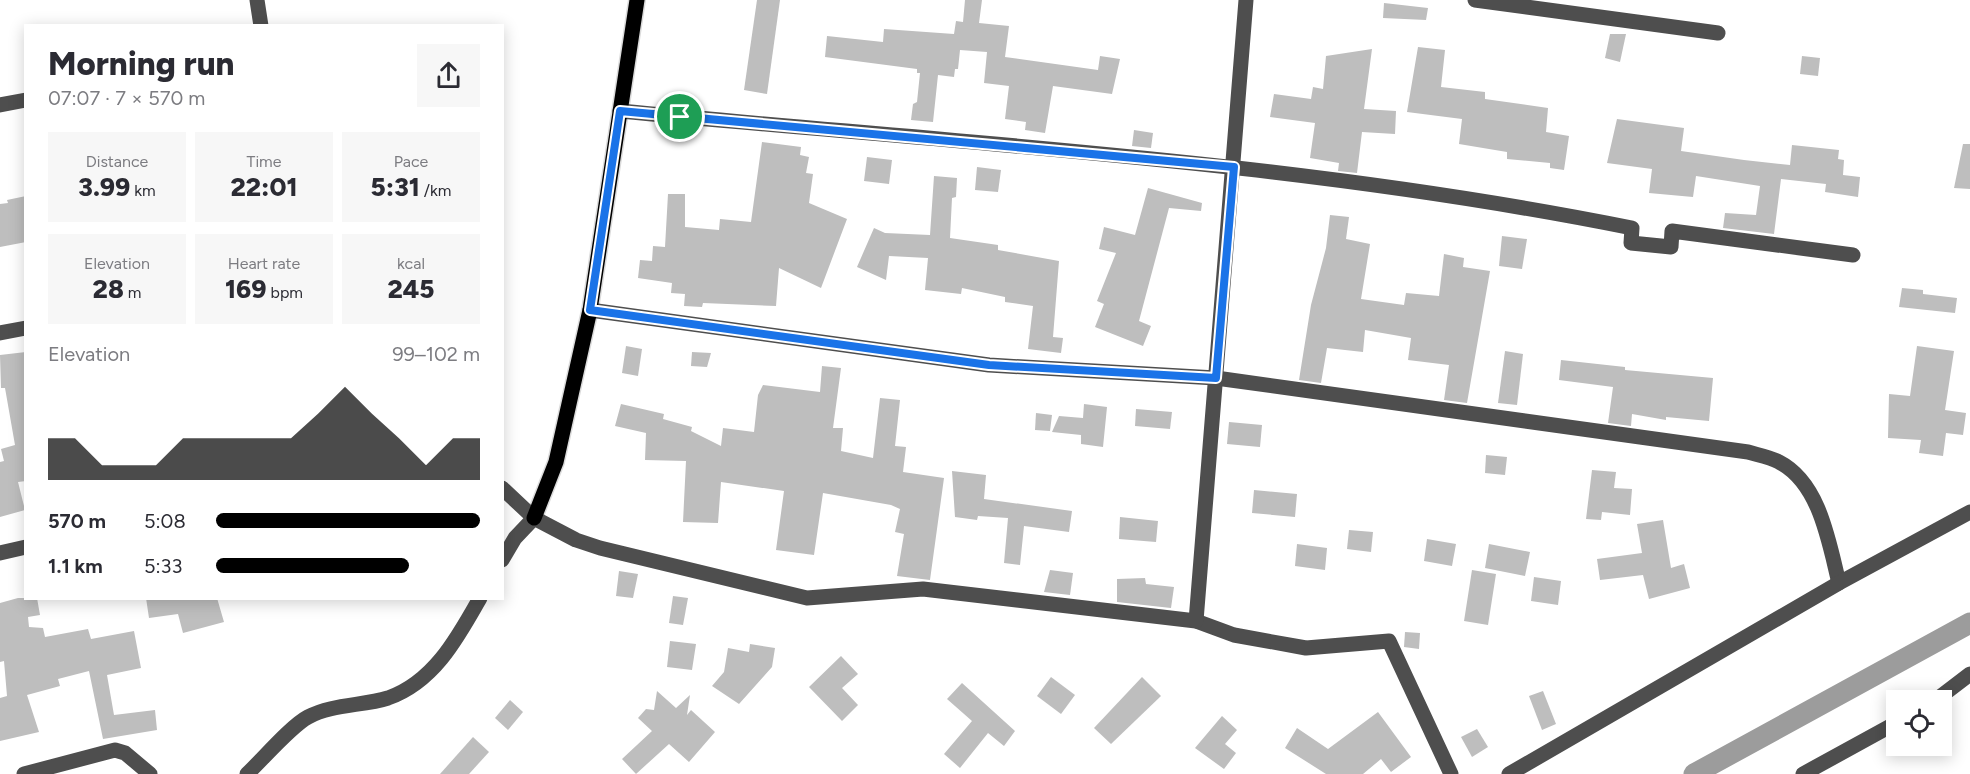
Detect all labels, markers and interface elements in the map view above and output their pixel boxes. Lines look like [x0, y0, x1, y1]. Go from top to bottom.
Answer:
text: Morning run [48, 44, 234, 83]
button: share [417, 44, 480, 107]
text: 07:07 · 7 × 570 m [48, 86, 205, 110]
pin [654, 91, 705, 142]
icon: arrive [663, 100, 696, 133]
text: Distance [86, 152, 148, 171]
text: Time [247, 152, 281, 171]
text: Pace [394, 152, 428, 171]
text: 3.99 [78, 171, 130, 203]
text: 22:01 [230, 171, 298, 203]
text: 5:31 [371, 171, 420, 203]
text: km [130, 181, 156, 200]
text: /km [420, 181, 451, 200]
text: Elevation [84, 254, 150, 273]
text: Heart rate [228, 254, 300, 273]
text: kcal [397, 254, 425, 273]
text: 28 [93, 273, 124, 305]
text: 169 [225, 273, 267, 305]
text: 245 [387, 273, 435, 305]
text: m [124, 283, 141, 302]
text: bpm [267, 283, 303, 302]
text: Elevation [48, 342, 130, 366]
text: 99–102 m [392, 342, 480, 366]
text: 570 m [48, 509, 106, 533]
text: 5:08 [144, 509, 186, 533]
text: 1.1 km [48, 554, 103, 578]
text: 5:33 [144, 554, 182, 578]
map controls [1886, 690, 1952, 756]
button: locate [1886, 690, 1952, 756]

